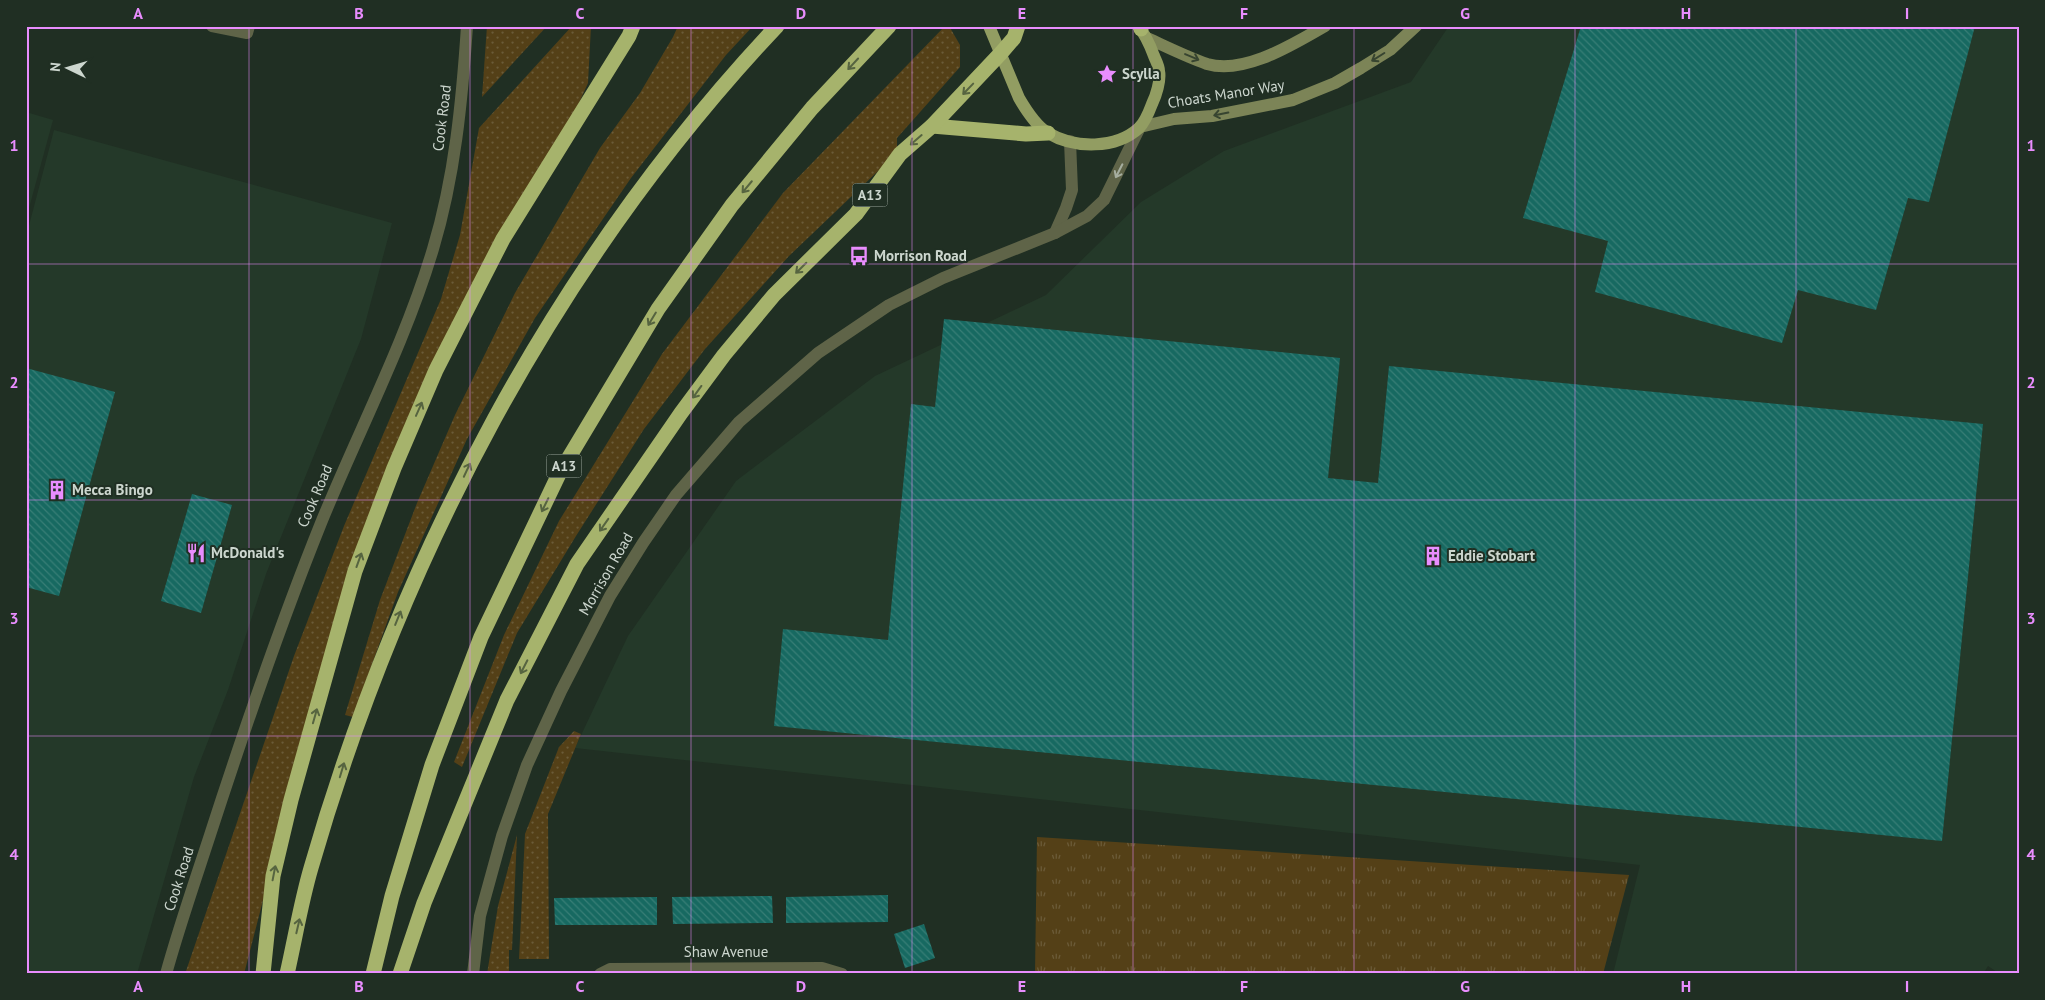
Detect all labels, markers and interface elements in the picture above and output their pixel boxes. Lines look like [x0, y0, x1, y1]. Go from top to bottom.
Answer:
text: A [133, 3, 143, 23]
text: B [354, 3, 364, 23]
text: C [576, 3, 585, 23]
text: D [796, 3, 806, 23]
text: E [1018, 3, 1026, 23]
text: F [1240, 3, 1248, 23]
text: G [1460, 3, 1470, 23]
text: H [1681, 3, 1691, 23]
text: I [1905, 3, 1909, 23]
north arrow [42, 42, 92, 92]
one-way arrow [1184, 53, 1199, 63]
one-way arrow [1372, 53, 1386, 63]
one-way arrow [847, 58, 859, 70]
text: N [46, 61, 64, 72]
place icon: Scylla [1096, 63, 1118, 85]
place label: Scylla [1122, 64, 1160, 83]
street label: Choats Manor Way [1166, 75, 1286, 112]
one-way arrow [962, 82, 974, 95]
street label: Cook Road [428, 84, 455, 152]
one-way arrow [1213, 110, 1229, 119]
one-way arrow [910, 134, 923, 145]
text: 1 [9, 135, 19, 155]
text: 1 [2026, 135, 2036, 155]
one-way arrow [1114, 163, 1123, 178]
one-way arrow [741, 180, 753, 193]
road number: A13 [852, 184, 888, 206]
bus stop icon: Morrison Road [848, 245, 870, 267]
place label: Morrison Road [874, 246, 967, 265]
one-way arrow [795, 262, 807, 274]
one-way arrow [647, 311, 657, 325]
text: 2 [9, 372, 19, 392]
text: 2 [2026, 372, 2036, 392]
one-way arrow [691, 385, 702, 398]
one-way arrow [415, 402, 425, 417]
road number: A13 [546, 454, 582, 478]
street label: Cook Road [293, 461, 336, 530]
one-way arrow [463, 463, 473, 478]
building icon: Mecca Bingo [46, 479, 68, 501]
place label: Mecca Bingo [72, 480, 153, 499]
one-way arrow [539, 497, 549, 512]
one-way arrow [598, 518, 608, 532]
street label: Morrison Road [574, 529, 637, 619]
restaurant icon: McDonald's [185, 542, 207, 564]
place label: McDonald's [211, 543, 284, 562]
building icon: Eddie Stobart [1422, 545, 1444, 567]
place label: Eddie Stobart [1448, 546, 1536, 565]
one-way arrow [355, 553, 364, 568]
text: 3 [9, 608, 19, 628]
text: 3 [2026, 608, 2036, 628]
one-way arrow [395, 610, 404, 625]
one-way arrow [519, 659, 529, 674]
one-way arrow [310, 708, 320, 724]
one-way arrow [337, 762, 347, 778]
text: 4 [9, 844, 19, 864]
street label: Cook Road [159, 844, 198, 913]
text: 4 [2026, 844, 2036, 864]
one-way arrow [270, 866, 279, 882]
one-way arrow [294, 919, 303, 935]
street label: Shaw Avenue [684, 942, 768, 961]
text: A [133, 976, 143, 996]
text: B [354, 976, 364, 996]
text: C [576, 976, 585, 996]
text: D [796, 976, 806, 996]
text: E [1018, 976, 1026, 996]
text: F [1240, 976, 1248, 996]
text: G [1460, 976, 1470, 996]
text: H [1681, 976, 1691, 996]
text: I [1905, 976, 1909, 996]

